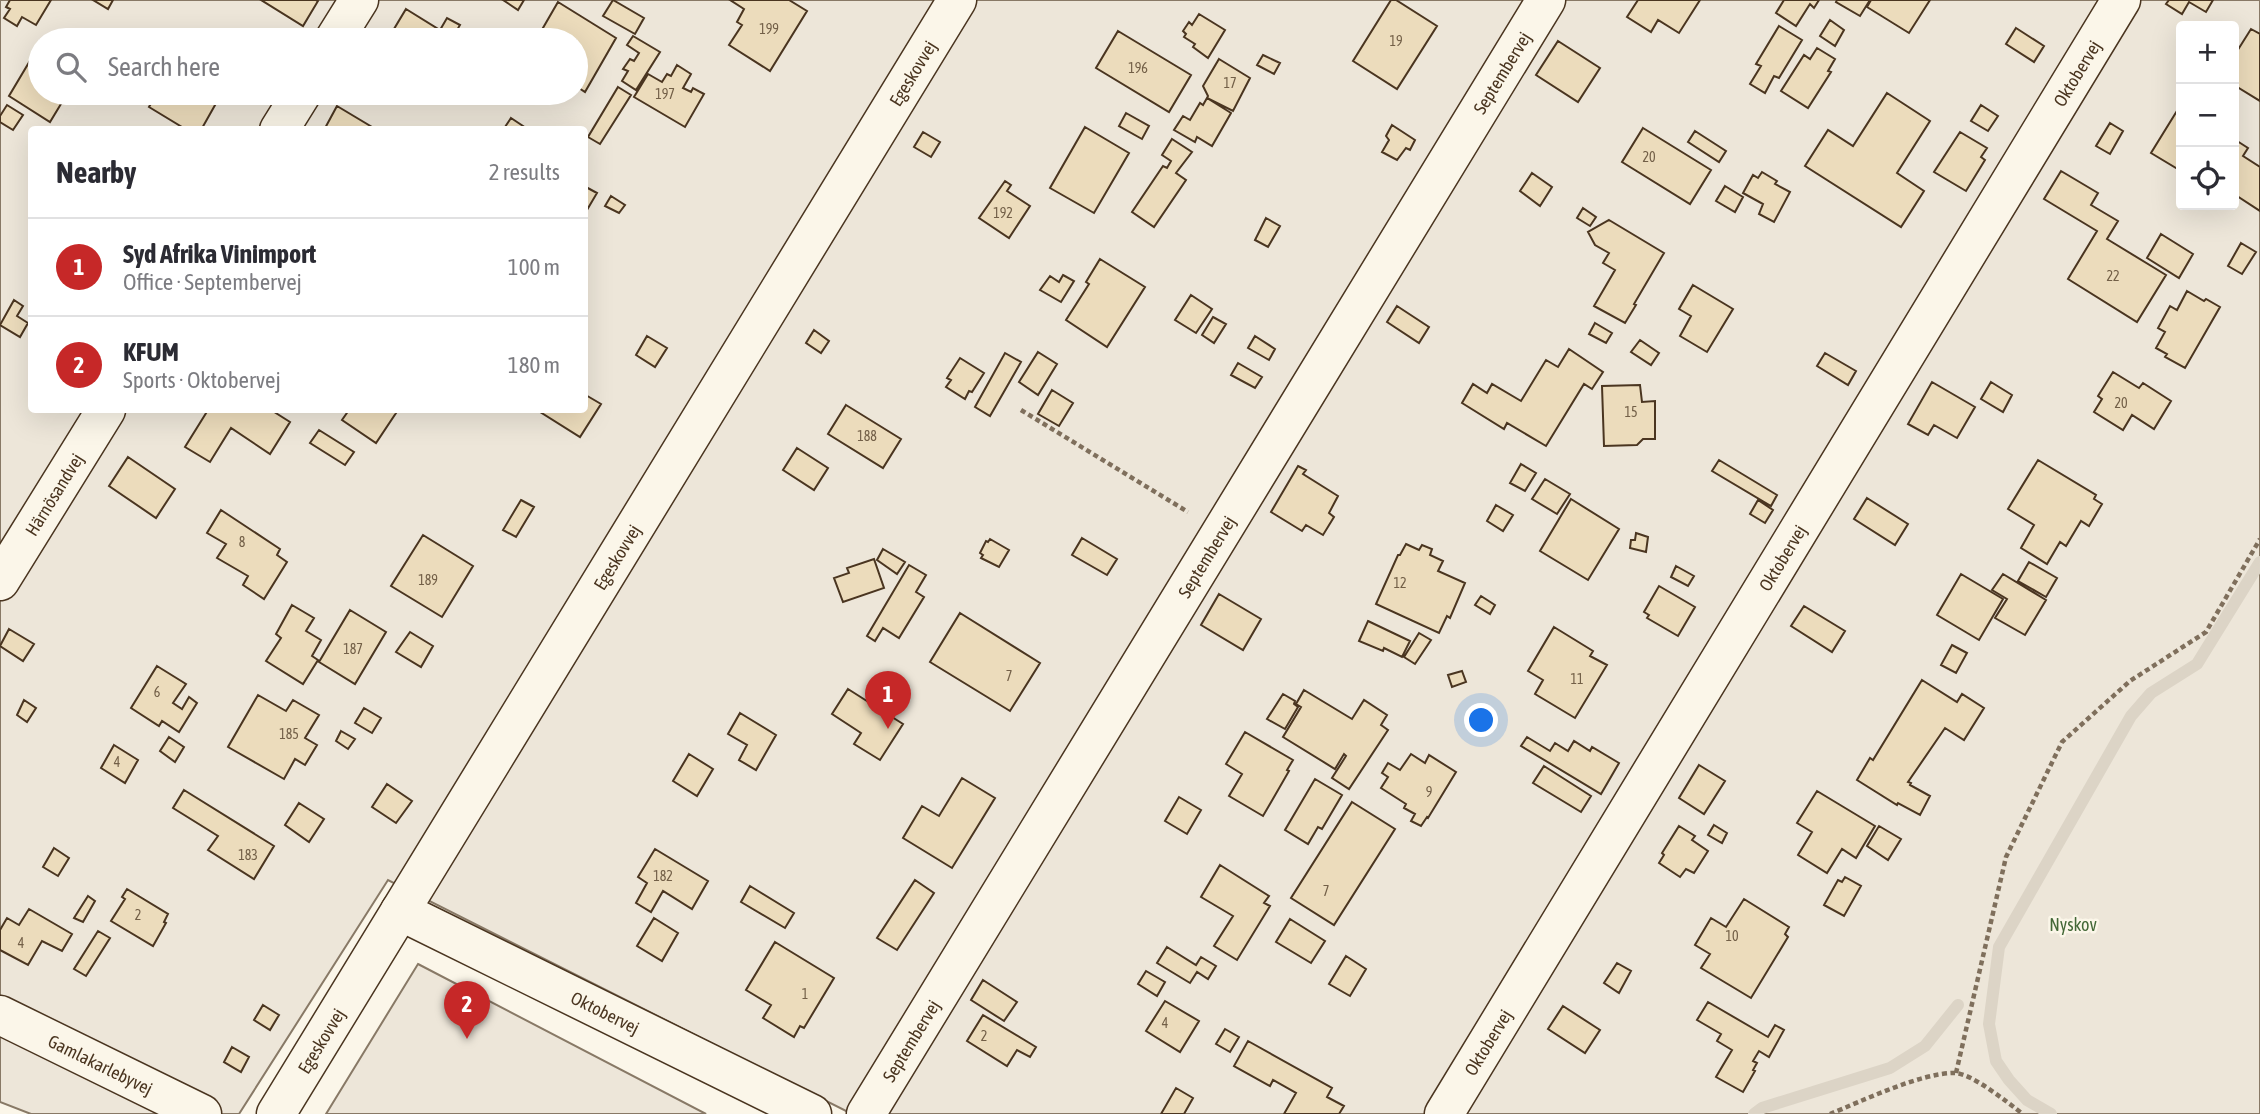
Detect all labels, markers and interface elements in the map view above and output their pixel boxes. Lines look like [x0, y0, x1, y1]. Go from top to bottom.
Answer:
house number: 199 [759, 21, 779, 37]
map controls [2176, 21, 2239, 210]
button: + [2176, 21, 2239, 84]
search box [28, 28, 588, 105]
street label: Septembervej [1469, 28, 1535, 117]
house number: 19 [1389, 33, 1403, 49]
street label: Oktobervej [2048, 36, 2105, 110]
street label: Egeskovvej [884, 37, 940, 109]
icon: search [52, 48, 90, 86]
text: Search here [108, 52, 220, 82]
house number: 196 [1128, 60, 1148, 76]
house number: 17 [1223, 75, 1237, 91]
button: − [2176, 84, 2239, 147]
house number: 197 [655, 86, 675, 102]
button: locate [2176, 147, 2239, 210]
house number: 20 [1642, 149, 1656, 165]
text: Nearby [56, 155, 136, 189]
text: 2 results [489, 159, 560, 185]
house number: 192 [993, 205, 1013, 221]
text: Syd Afrika Vinimport [123, 239, 316, 269]
text: 1 [74, 254, 84, 280]
text: 100 m [508, 254, 560, 280]
house number: 22 [2106, 268, 2120, 284]
text: Office · Septembervej [123, 269, 302, 295]
text: KFUM [123, 337, 179, 367]
text: 2 [74, 352, 84, 378]
text: 180 m [508, 352, 560, 378]
text: Sports · Oktobervej [123, 367, 281, 393]
house number: 20 [2114, 395, 2128, 411]
house number: 15 [1624, 404, 1638, 420]
house number: 188 [857, 428, 877, 444]
street label: Härnösandvej [20, 449, 87, 539]
street label: Septembervej [1173, 512, 1239, 601]
street label: Egeskovvej [589, 520, 644, 593]
street label: Oktobervej [1754, 521, 1810, 595]
house number: 8 [239, 534, 246, 550]
house number: 189 [418, 572, 438, 588]
house number: 12 [1393, 575, 1407, 591]
house number: 187 [343, 641, 363, 657]
house number: 7 [1006, 668, 1012, 684]
pin: 1 [865, 671, 911, 729]
house number: 11 [1570, 671, 1584, 687]
house number: 6 [154, 684, 161, 700]
your location [1464, 703, 1498, 737]
house number: 185 [279, 726, 299, 742]
house number: 4 [114, 754, 121, 770]
house number: 9 [1426, 784, 1432, 800]
house number: 183 [238, 847, 258, 863]
house number: 182 [653, 868, 673, 884]
house number: 7 [1323, 883, 1329, 899]
house number: 2 [135, 907, 141, 923]
park label: Nyskov [2049, 914, 2097, 935]
house number: 10 [1725, 928, 1739, 944]
house number: 4 [18, 935, 25, 951]
pin: 2 [444, 981, 490, 1039]
house number: 1 [802, 986, 808, 1002]
street label: Oktobervej [568, 987, 643, 1038]
street label: Septembervej [878, 996, 944, 1085]
street label: Egeskovvej [293, 1004, 349, 1077]
street label: Oktobervej [1460, 1005, 1516, 1079]
house number: 4 [1162, 1015, 1169, 1031]
house number: 2 [981, 1028, 987, 1044]
street label: Gamlakarlebyvej [45, 1030, 156, 1099]

